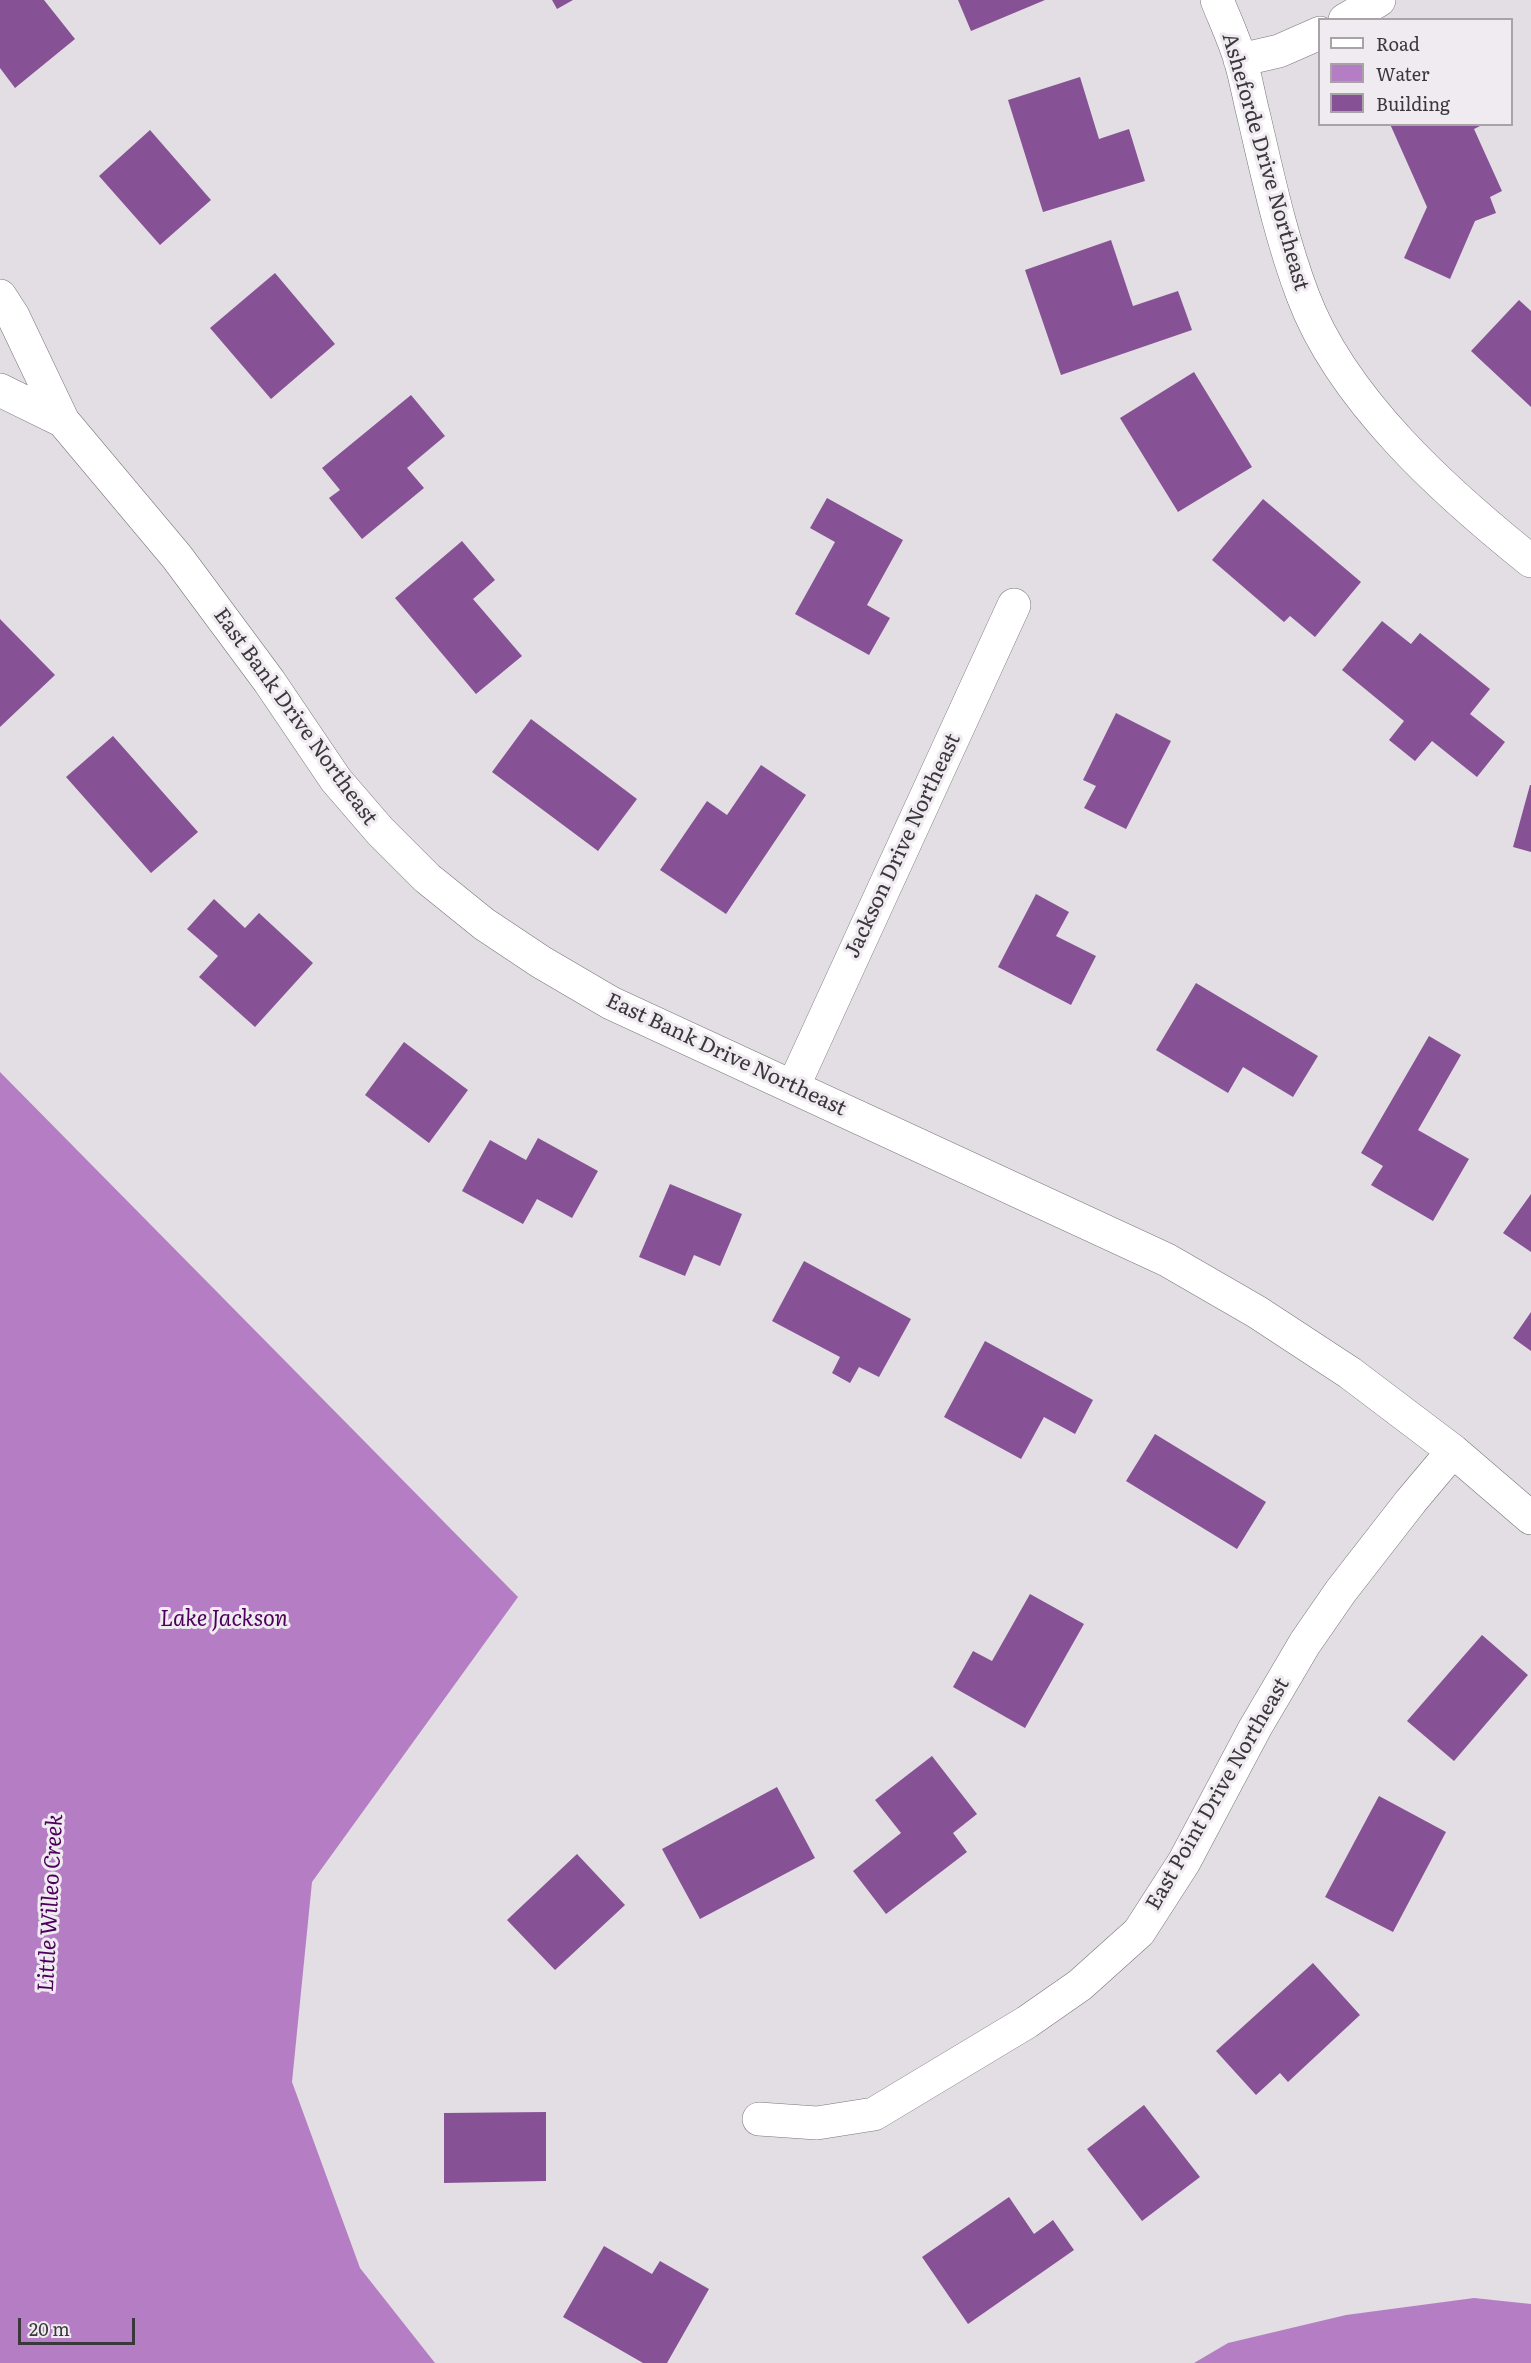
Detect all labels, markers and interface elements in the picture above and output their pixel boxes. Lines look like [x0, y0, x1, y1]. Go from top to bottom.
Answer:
legend [1318, 18, 1513, 126]
street label: Asheforde Drive Northeast [1216, 30, 1314, 294]
text: Road [1376, 30, 1420, 57]
text: Water [1376, 60, 1429, 87]
text: Building [1376, 90, 1450, 117]
street label: East Bank Drive Northeast [208, 604, 382, 830]
street label: Jackson Drive Northeast [840, 730, 966, 962]
street label: East Bank Drive Northeast [602, 988, 850, 1122]
water label: Lake Jackson [160, 1607, 288, 1633]
street label: East Point Drive Northeast [1141, 1673, 1295, 1915]
water label: Little Willeo Creek [33, 1813, 69, 1993]
scale bar [21, 2306, 138, 2344]
text: 20 m [29, 2315, 70, 2342]

